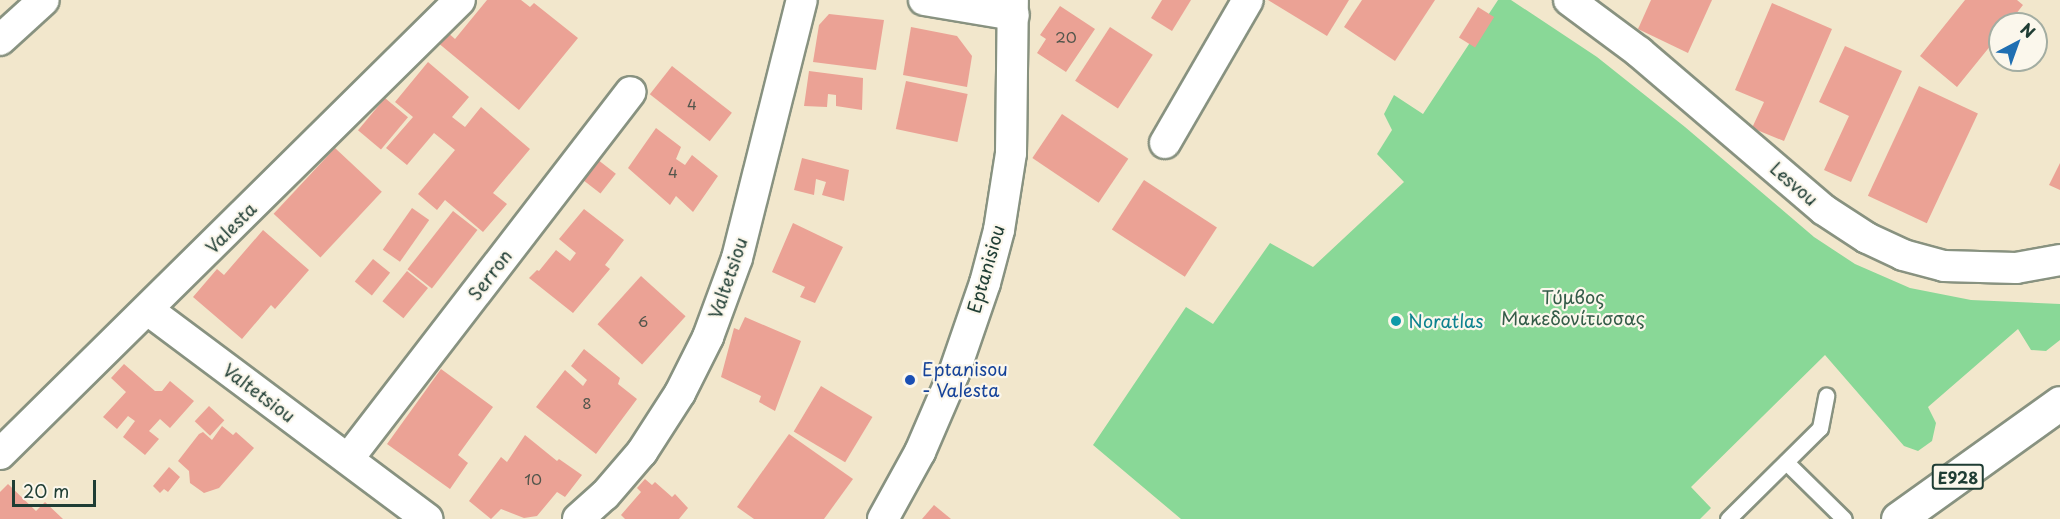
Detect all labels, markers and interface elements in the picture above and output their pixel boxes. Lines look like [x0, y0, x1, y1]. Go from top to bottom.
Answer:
north arrow [1988, 12, 2048, 72]
text: N [2016, 17, 2041, 43]
house number: 20 [1055, 28, 1077, 46]
house number: 4 [687, 95, 697, 113]
street label: Lesvou [1766, 158, 1822, 210]
house number: 4 [668, 163, 678, 181]
street label: Valesta [201, 198, 261, 258]
street label: Eptanisiou [963, 222, 1009, 316]
street label: Valtetsiou [704, 235, 752, 321]
street label: Serron [464, 245, 516, 305]
park label: Τύμβος Μακεδονίτισσας [1501, 287, 1645, 330]
place label: Noratlas [1408, 310, 1483, 332]
house number: 6 [638, 312, 648, 330]
marker: Noratlas [1389, 314, 1403, 328]
street label: Valtetsiou [219, 359, 299, 427]
place label: Eptanisou - Valesta [922, 359, 1008, 401]
marker: Eptanisou - Valesta [903, 373, 917, 387]
house number: 8 [582, 394, 592, 412]
road number: E928 [1931, 464, 1985, 490]
scale bar [15, 468, 99, 506]
house number: 10 [524, 470, 542, 488]
text: 20 m [23, 477, 69, 504]

